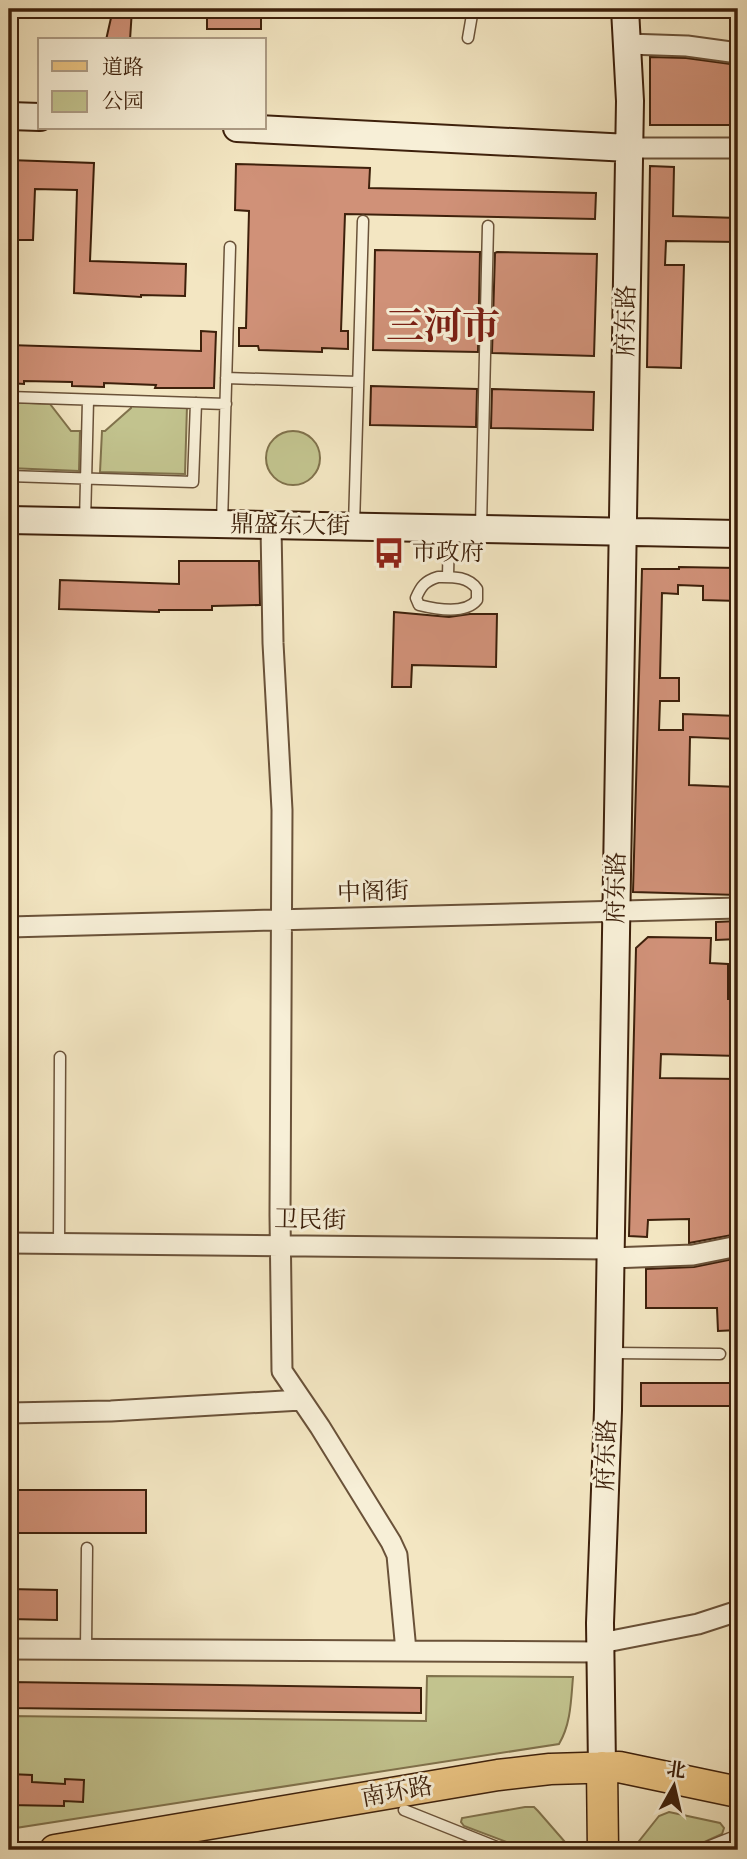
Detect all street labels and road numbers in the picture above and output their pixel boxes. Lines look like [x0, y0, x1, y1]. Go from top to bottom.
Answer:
street label: 府东路 [611, 285, 643, 357]
street label: 鼎盛东大街 [230, 509, 350, 543]
street label: 府东路 [601, 852, 633, 924]
street label: 中阁街 [336, 876, 410, 910]
street label: 卫民街 [274, 1205, 346, 1237]
street label: 府东路 [590, 1418, 624, 1492]
street label: 南环路 [359, 1771, 435, 1815]

